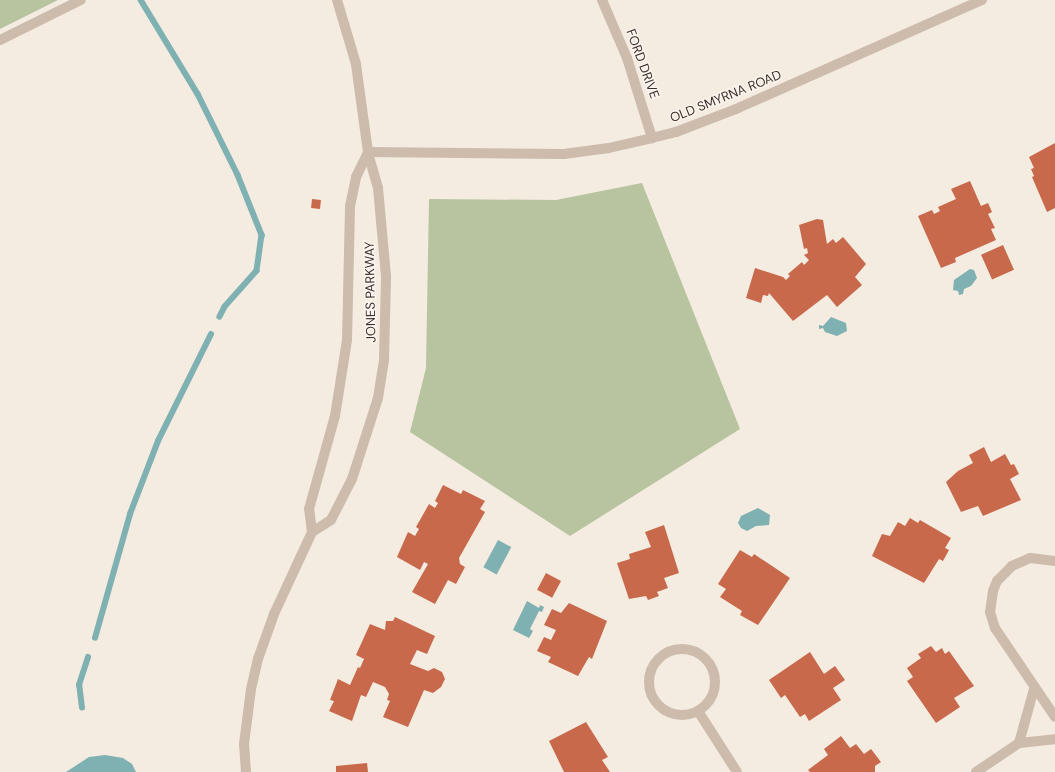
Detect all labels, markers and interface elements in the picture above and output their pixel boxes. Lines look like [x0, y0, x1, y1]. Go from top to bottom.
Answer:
street label: FORD DRIVE [622, 27, 662, 101]
street label: OLD SMYRNA ROAD [668, 68, 784, 126]
street label: JONES PARKWAY [362, 241, 380, 343]

